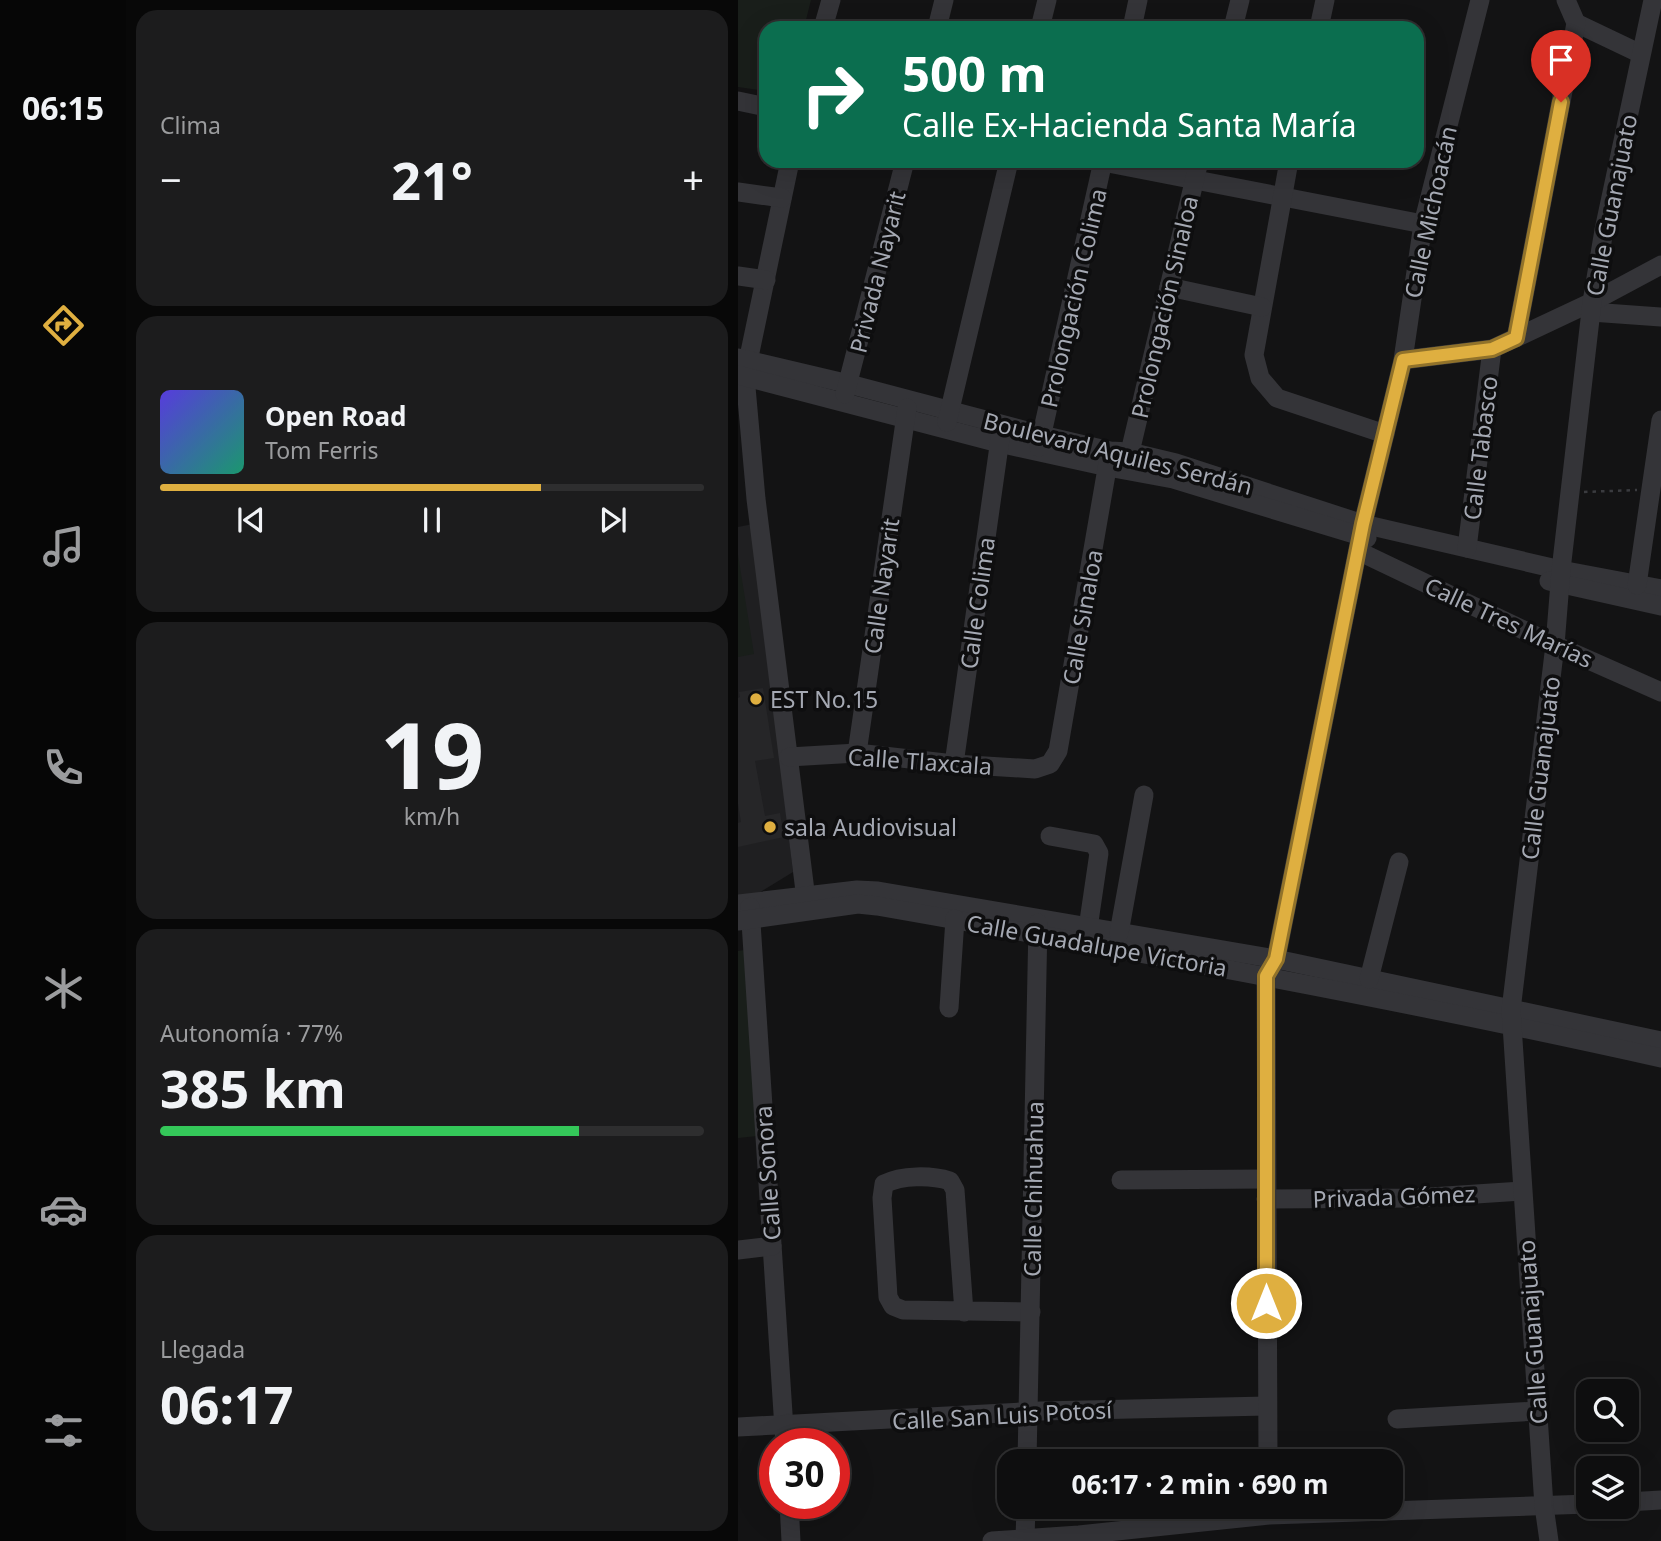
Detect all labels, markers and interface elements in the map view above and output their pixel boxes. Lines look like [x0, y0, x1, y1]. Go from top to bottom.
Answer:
pin [1531, 30, 1591, 102]
text: 500 m [902, 40, 1047, 106]
icon: arrive [1542, 41, 1580, 79]
icon: right [787, 49, 878, 140]
text: 06:15 [22, 86, 104, 129]
text: Calle Ex-Hacienda Santa María [902, 103, 1357, 146]
text: Clima [160, 109, 221, 141]
street label: Calle Guanajuato [1578, 111, 1644, 299]
street label: Calle Michoacán [1396, 123, 1464, 301]
text: 21° [391, 144, 473, 215]
text: − [160, 153, 182, 205]
text: + [682, 153, 704, 205]
street label: Prolongación Colima [1032, 185, 1114, 411]
street label: Privada Nayarit [841, 188, 913, 356]
street label: Prolongación Sinaloa [1123, 193, 1205, 421]
icon: directions [39, 301, 88, 350]
street label: Calle Tabasco [1455, 374, 1505, 522]
text: Open Road [265, 398, 407, 434]
street label: Boulevard Aquiles Serdán [980, 404, 1256, 502]
text: Tom Ferris [265, 434, 378, 466]
icon: previous [232, 501, 270, 539]
icon: pause [413, 501, 451, 539]
icon: next [594, 501, 632, 539]
street label: Calle Nayarit [856, 516, 906, 656]
icon: music [39, 522, 88, 571]
street label: Calle Colima [952, 535, 1002, 671]
street label: Calle Sinaloa [1054, 547, 1110, 687]
street label: Calle Tres Marías [1420, 569, 1598, 675]
street label: Calle Guanajuato [1513, 674, 1567, 862]
place label: EST No.15 [770, 683, 878, 715]
marker: EST No.15 [748, 691, 764, 707]
text: 19 [380, 692, 484, 816]
street label: Calle Tlaxcala [847, 740, 993, 782]
icon: phone [39, 743, 88, 792]
text: km/h [404, 800, 460, 832]
place label: sala Audiovisual [784, 811, 957, 843]
marker: sala Audiovisual [762, 819, 778, 835]
street label: Calle Guadalupe Victoria [964, 906, 1230, 984]
icon: climate [39, 964, 88, 1013]
text: Autonomía · 77% [160, 1017, 343, 1049]
text: 385 km [160, 1052, 346, 1123]
street label: Calle Chihuahua [1015, 1101, 1051, 1277]
street label: Calle Sonora [746, 1105, 788, 1241]
street label: Privada Gómez [1312, 1177, 1476, 1215]
icon: car [39, 1185, 88, 1234]
street label: Calle Guanajuato [1510, 1239, 1554, 1425]
position arrow [1229, 1266, 1303, 1340]
text: Llegada [160, 1333, 245, 1365]
text: 06:17 [160, 1368, 294, 1439]
map controls [1576, 1379, 1639, 1519]
button: search [1576, 1379, 1639, 1442]
street label: Calle San Luis Potosí [891, 1393, 1114, 1437]
icon: filters [39, 1406, 88, 1455]
speed limit sign: 30 [759, 1428, 850, 1519]
button: layers [1576, 1456, 1639, 1519]
text: 06:17 · 2 min · 690 m [1072, 1466, 1328, 1502]

